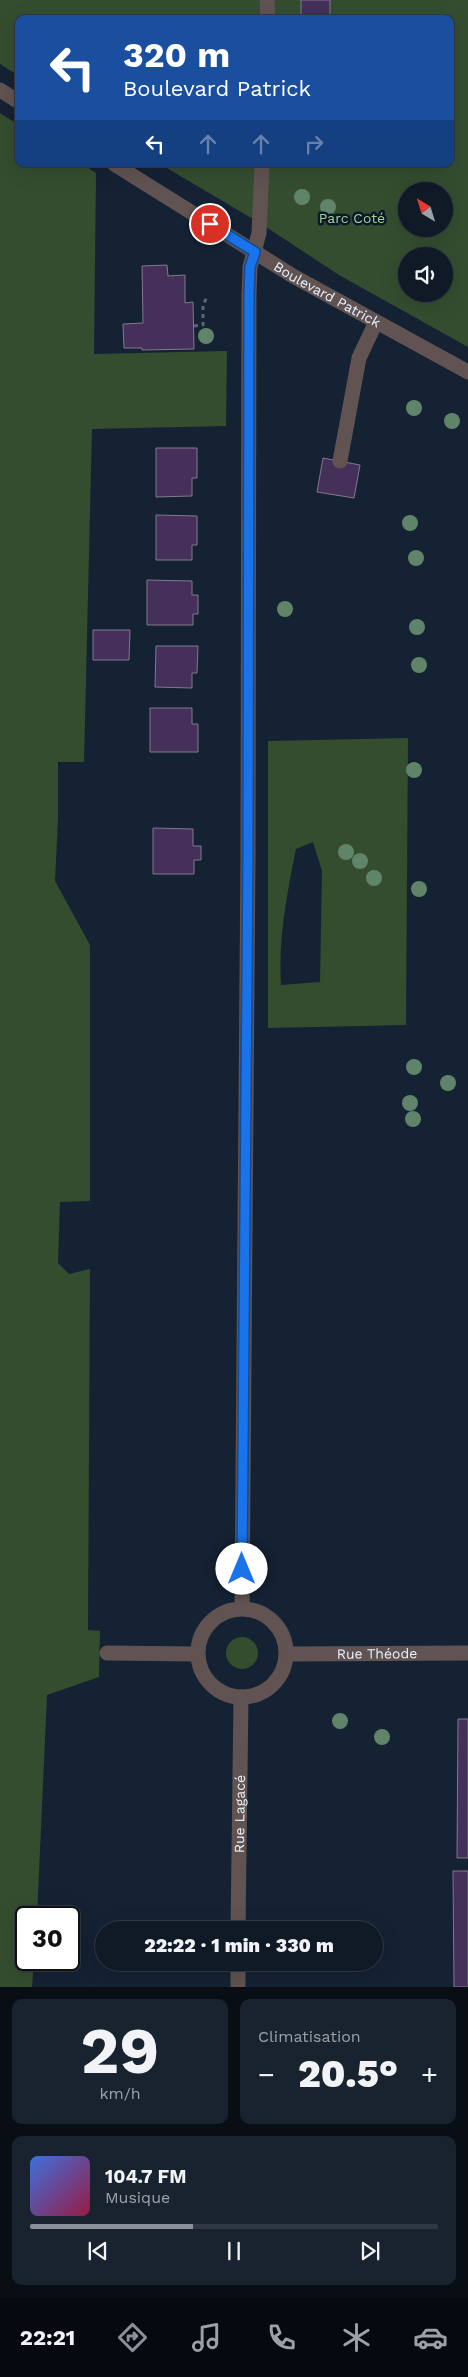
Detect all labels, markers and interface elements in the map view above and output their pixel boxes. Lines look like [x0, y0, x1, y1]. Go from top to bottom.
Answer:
text: 320 m [123, 34, 230, 76]
icon: left [40, 35, 105, 100]
text: Boulevard Patrick [123, 76, 311, 101]
icon: left [141, 130, 169, 158]
icon: ahead [194, 130, 222, 158]
icon: ahead [247, 130, 275, 158]
icon: right [300, 130, 328, 158]
north arrow [398, 182, 452, 238]
map controls [398, 182, 453, 302]
pin [189, 203, 231, 245]
icon: arrive [196, 210, 224, 238]
park label: Parc Coté [319, 210, 385, 226]
button: sound [398, 247, 453, 302]
street label: Boulevard Patrick [271, 258, 383, 331]
position arrow [215, 1542, 267, 1594]
street label: Rue Théode [337, 1645, 417, 1662]
street label: Rue Lagacé [231, 1775, 248, 1853]
speed limit sign: 30 [15, 1906, 80, 1971]
text: 22:22 · 1 min · 330 m [144, 1934, 334, 1957]
text: 29 [81, 2013, 159, 2089]
text: Climatisation [258, 2027, 361, 2046]
text: 20.5° [298, 2052, 398, 2096]
text: − [258, 2058, 275, 2091]
text: + [421, 2058, 438, 2091]
text: km/h [99, 2084, 141, 2103]
text: 104.7 FM [105, 2165, 186, 2188]
text: Musique [105, 2188, 170, 2207]
icon: previous [84, 2237, 112, 2265]
icon: pause [220, 2237, 248, 2265]
icon: next [356, 2237, 384, 2265]
icon: directions [115, 2320, 150, 2355]
icon: music [189, 2320, 224, 2355]
icon: phone [264, 2320, 299, 2355]
icon: climate [339, 2320, 374, 2355]
icon: car [413, 2320, 448, 2355]
text: 22:21 [20, 2325, 75, 2350]

